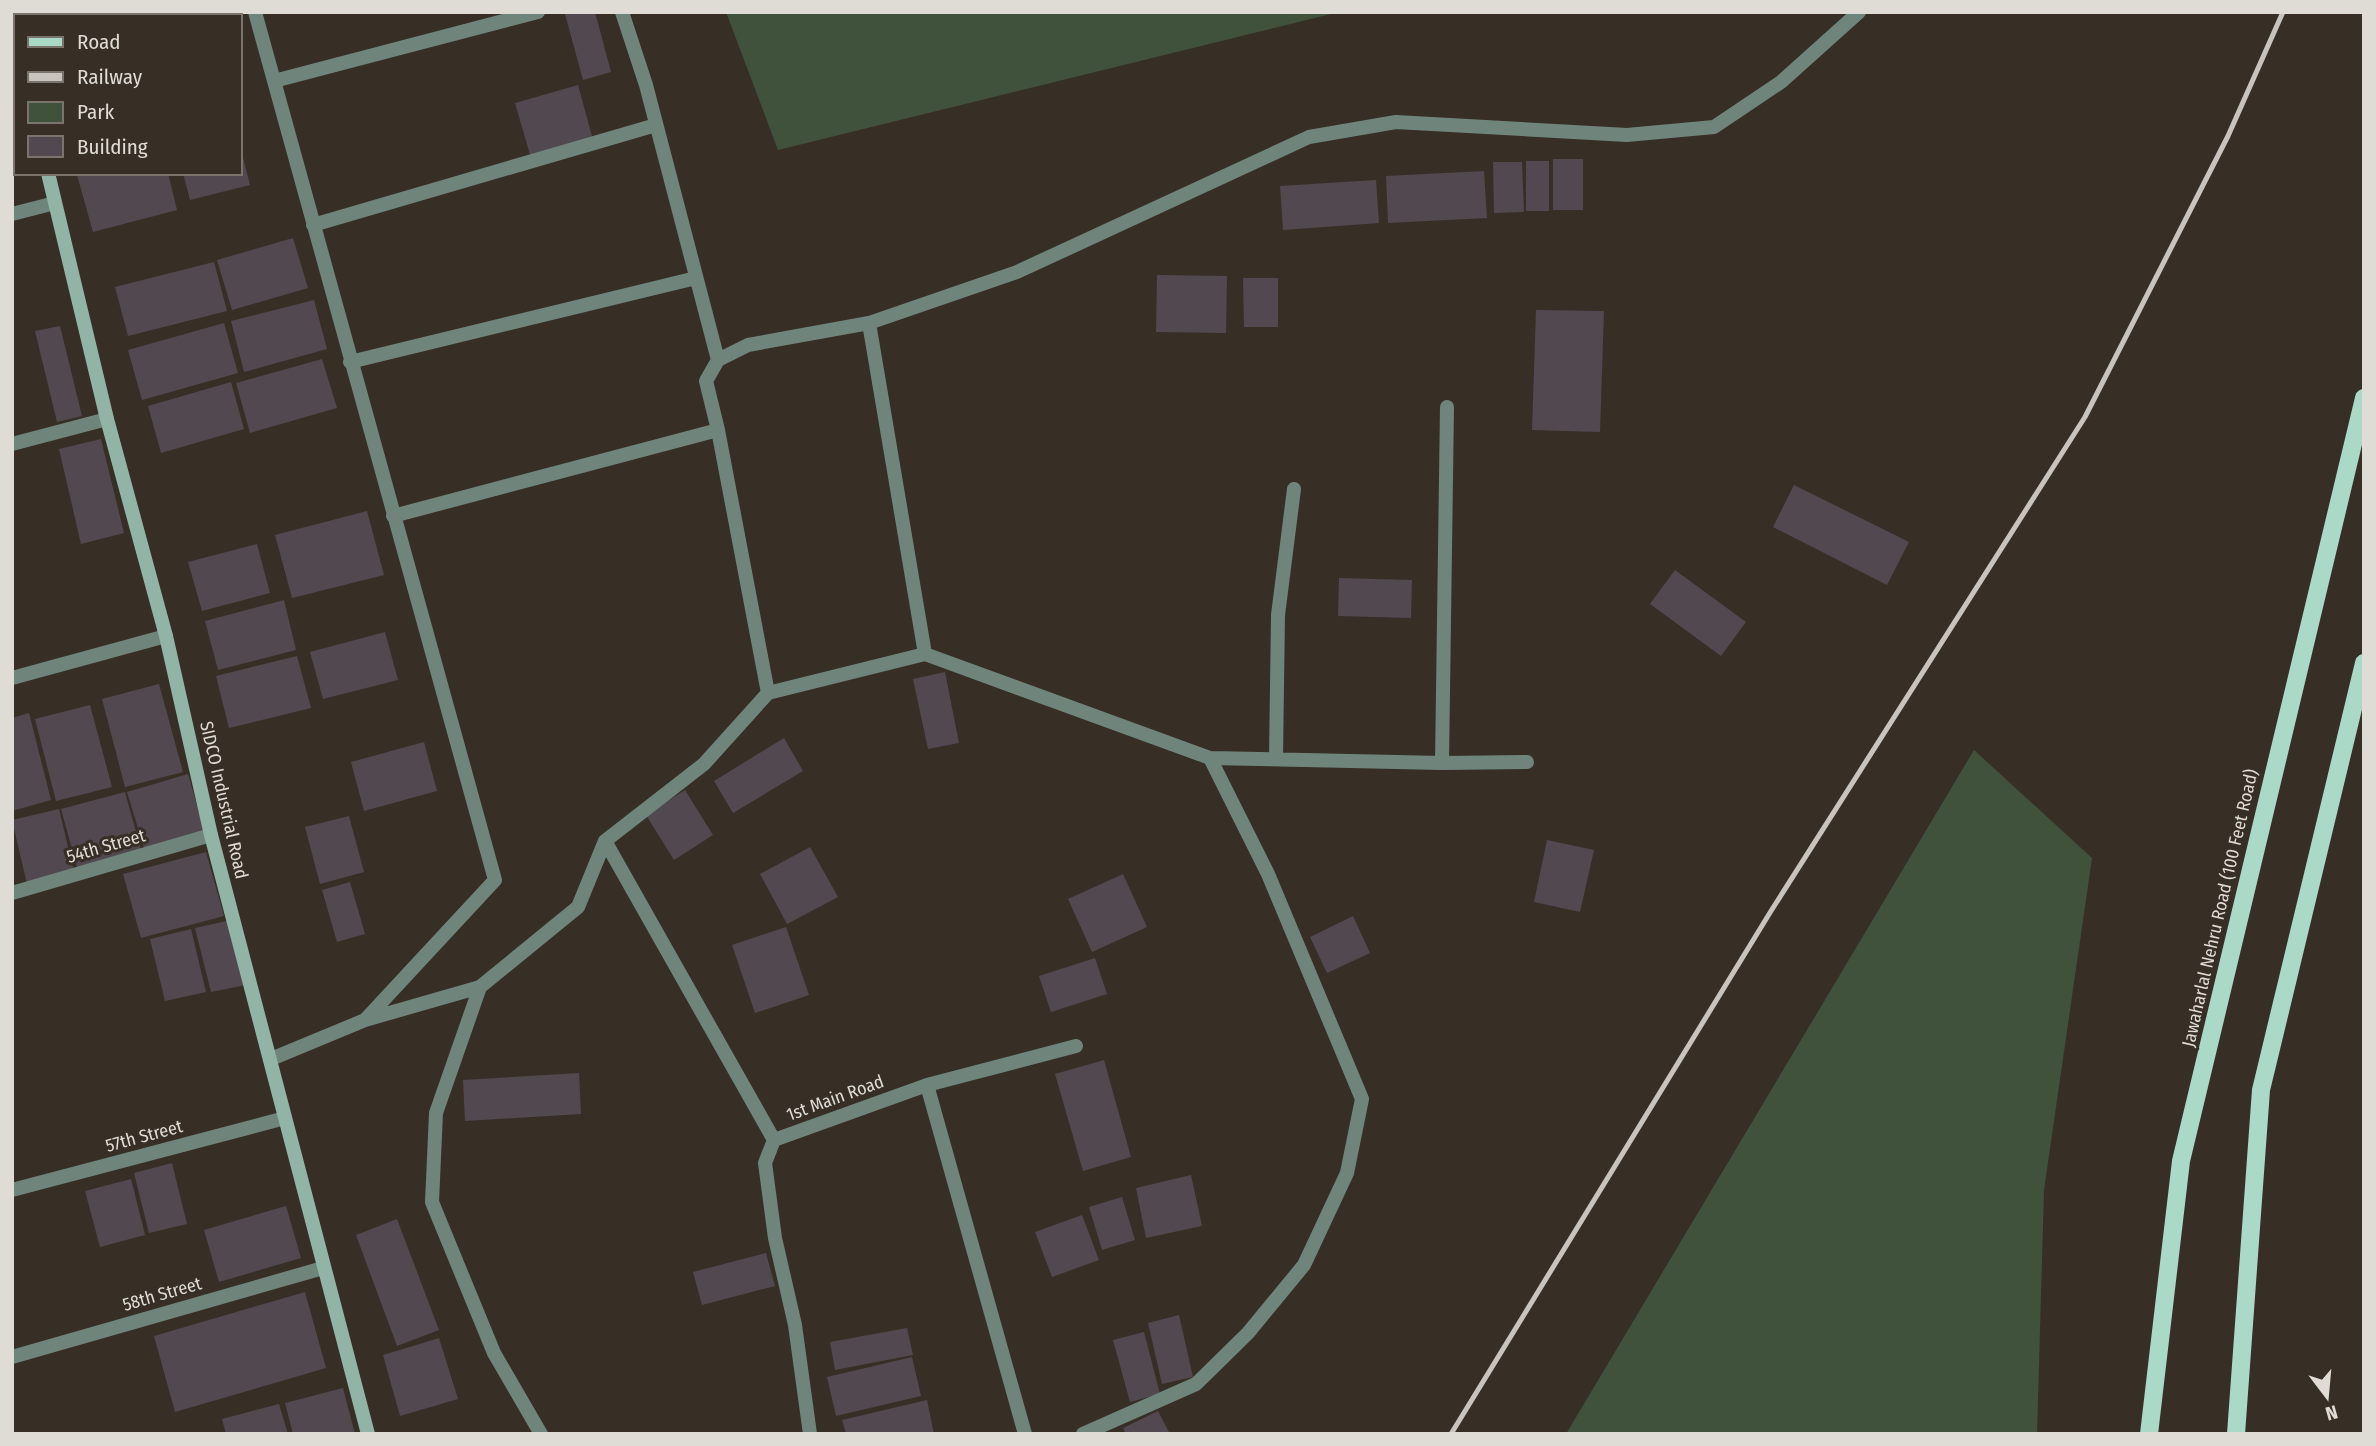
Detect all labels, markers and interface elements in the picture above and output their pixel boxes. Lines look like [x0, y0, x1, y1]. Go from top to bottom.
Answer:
legend [14, 14, 242, 175]
text: Road [77, 29, 121, 55]
text: Railway [77, 64, 143, 90]
text: Park [77, 99, 115, 125]
text: Building [77, 134, 148, 160]
street label: SIDCO Industrial Road [195, 719, 253, 881]
street label: Jawaharlal Nehru Road (100 Feet Road) [2177, 767, 2263, 1049]
street label: 54th Street [64, 824, 148, 868]
street label: 1st Main Road [783, 1070, 887, 1126]
street label: 57th Street [103, 1115, 185, 1157]
street label: 58th Street [120, 1272, 204, 1316]
north arrow [2292, 1362, 2362, 1432]
text: N [2323, 1400, 2340, 1425]

